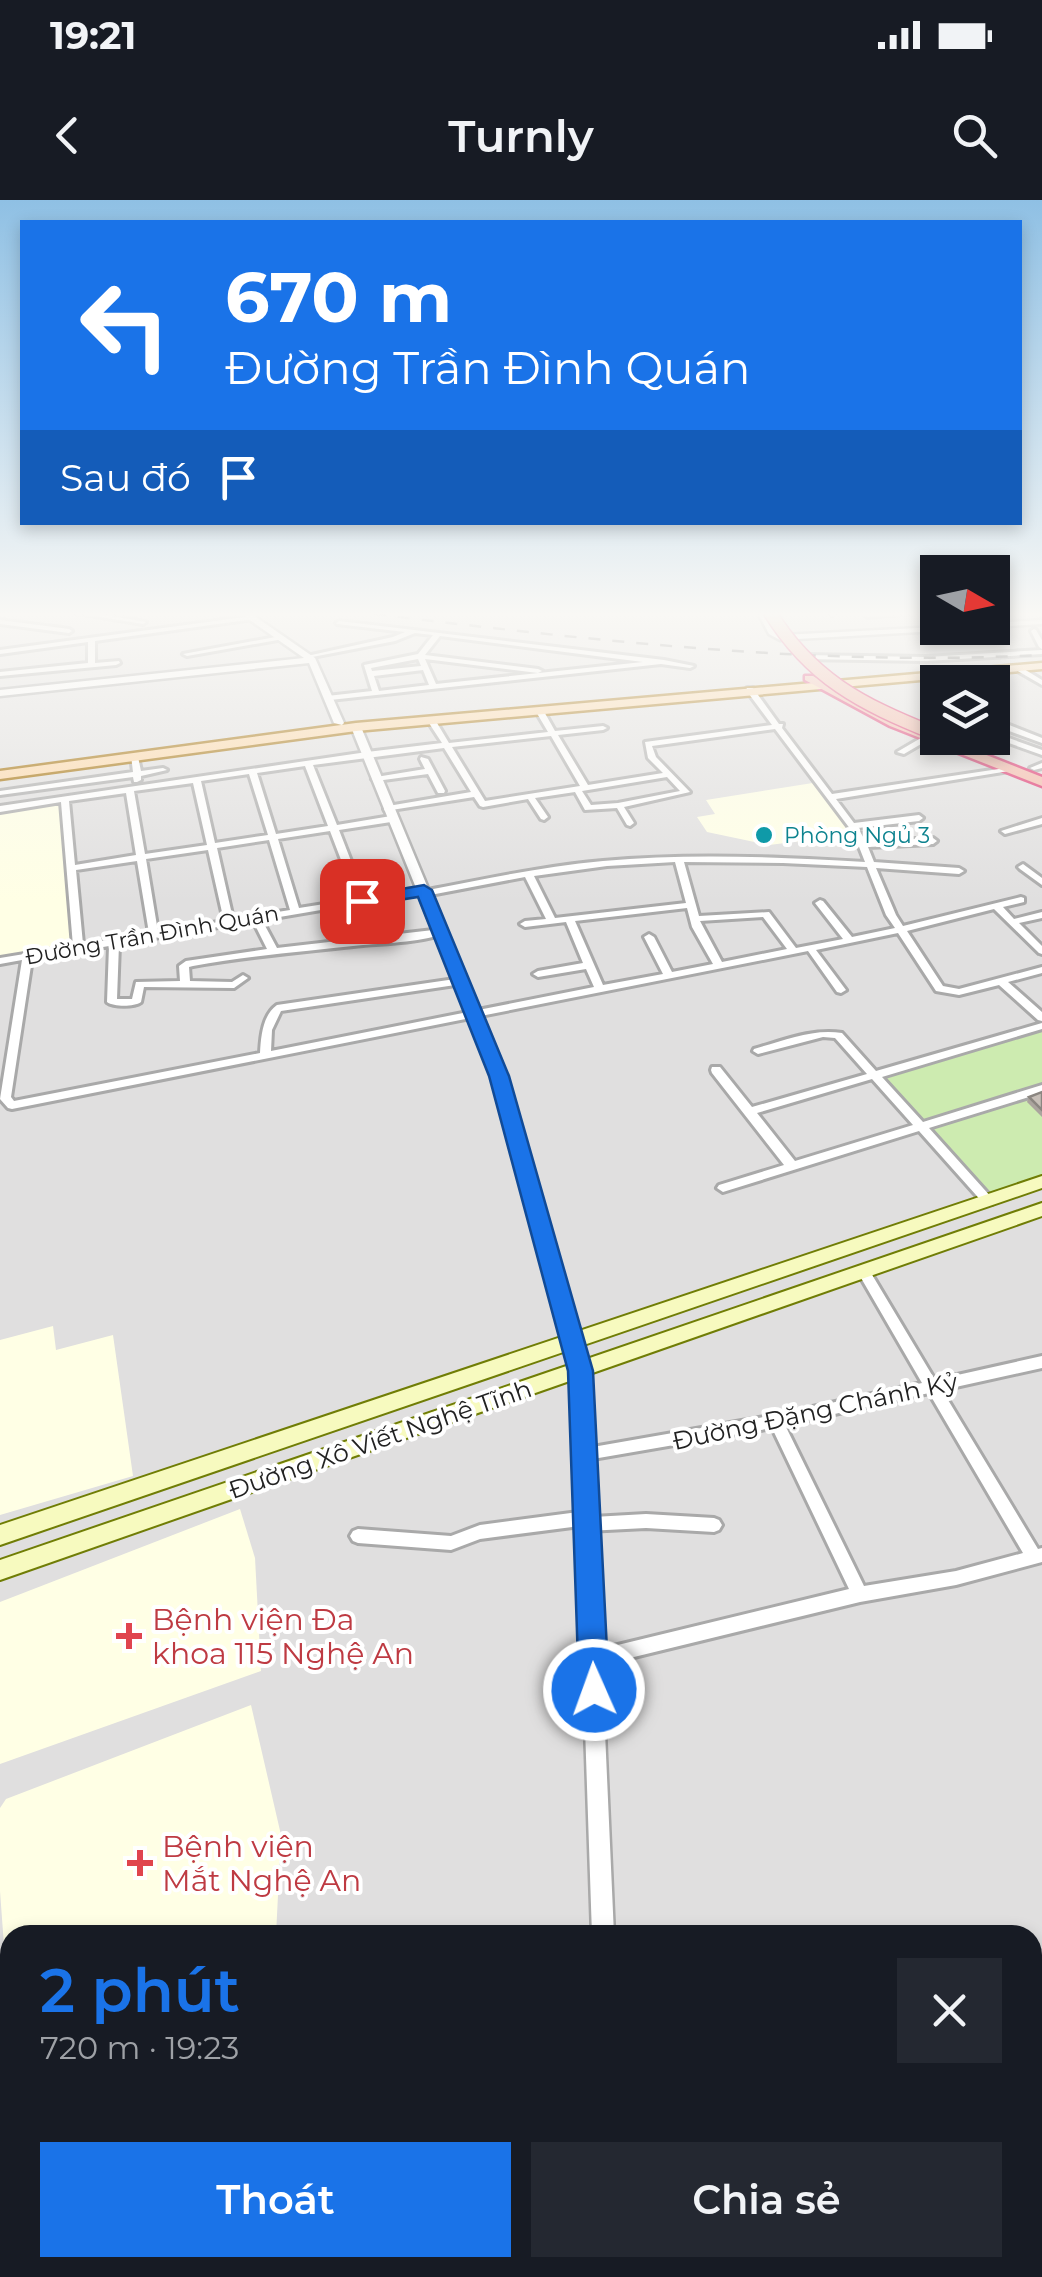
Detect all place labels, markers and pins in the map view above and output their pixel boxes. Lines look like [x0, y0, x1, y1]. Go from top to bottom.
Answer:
place label: Phòng Ngủ 3 [784, 822, 930, 849]
marker: Phòng Ngủ 3 [753, 824, 775, 846]
pin [320, 859, 405, 944]
place label: Bệnh viện Đa khoa 115 Nghệ An [152, 1601, 414, 1672]
marker: Bệnh viện Đa khoa 115 Nghệ An [116, 1623, 142, 1649]
place label: Bệnh viện Mắt Nghệ An [162, 1828, 361, 1899]
marker: Bệnh viện Mắt Nghệ An [127, 1850, 153, 1876]

